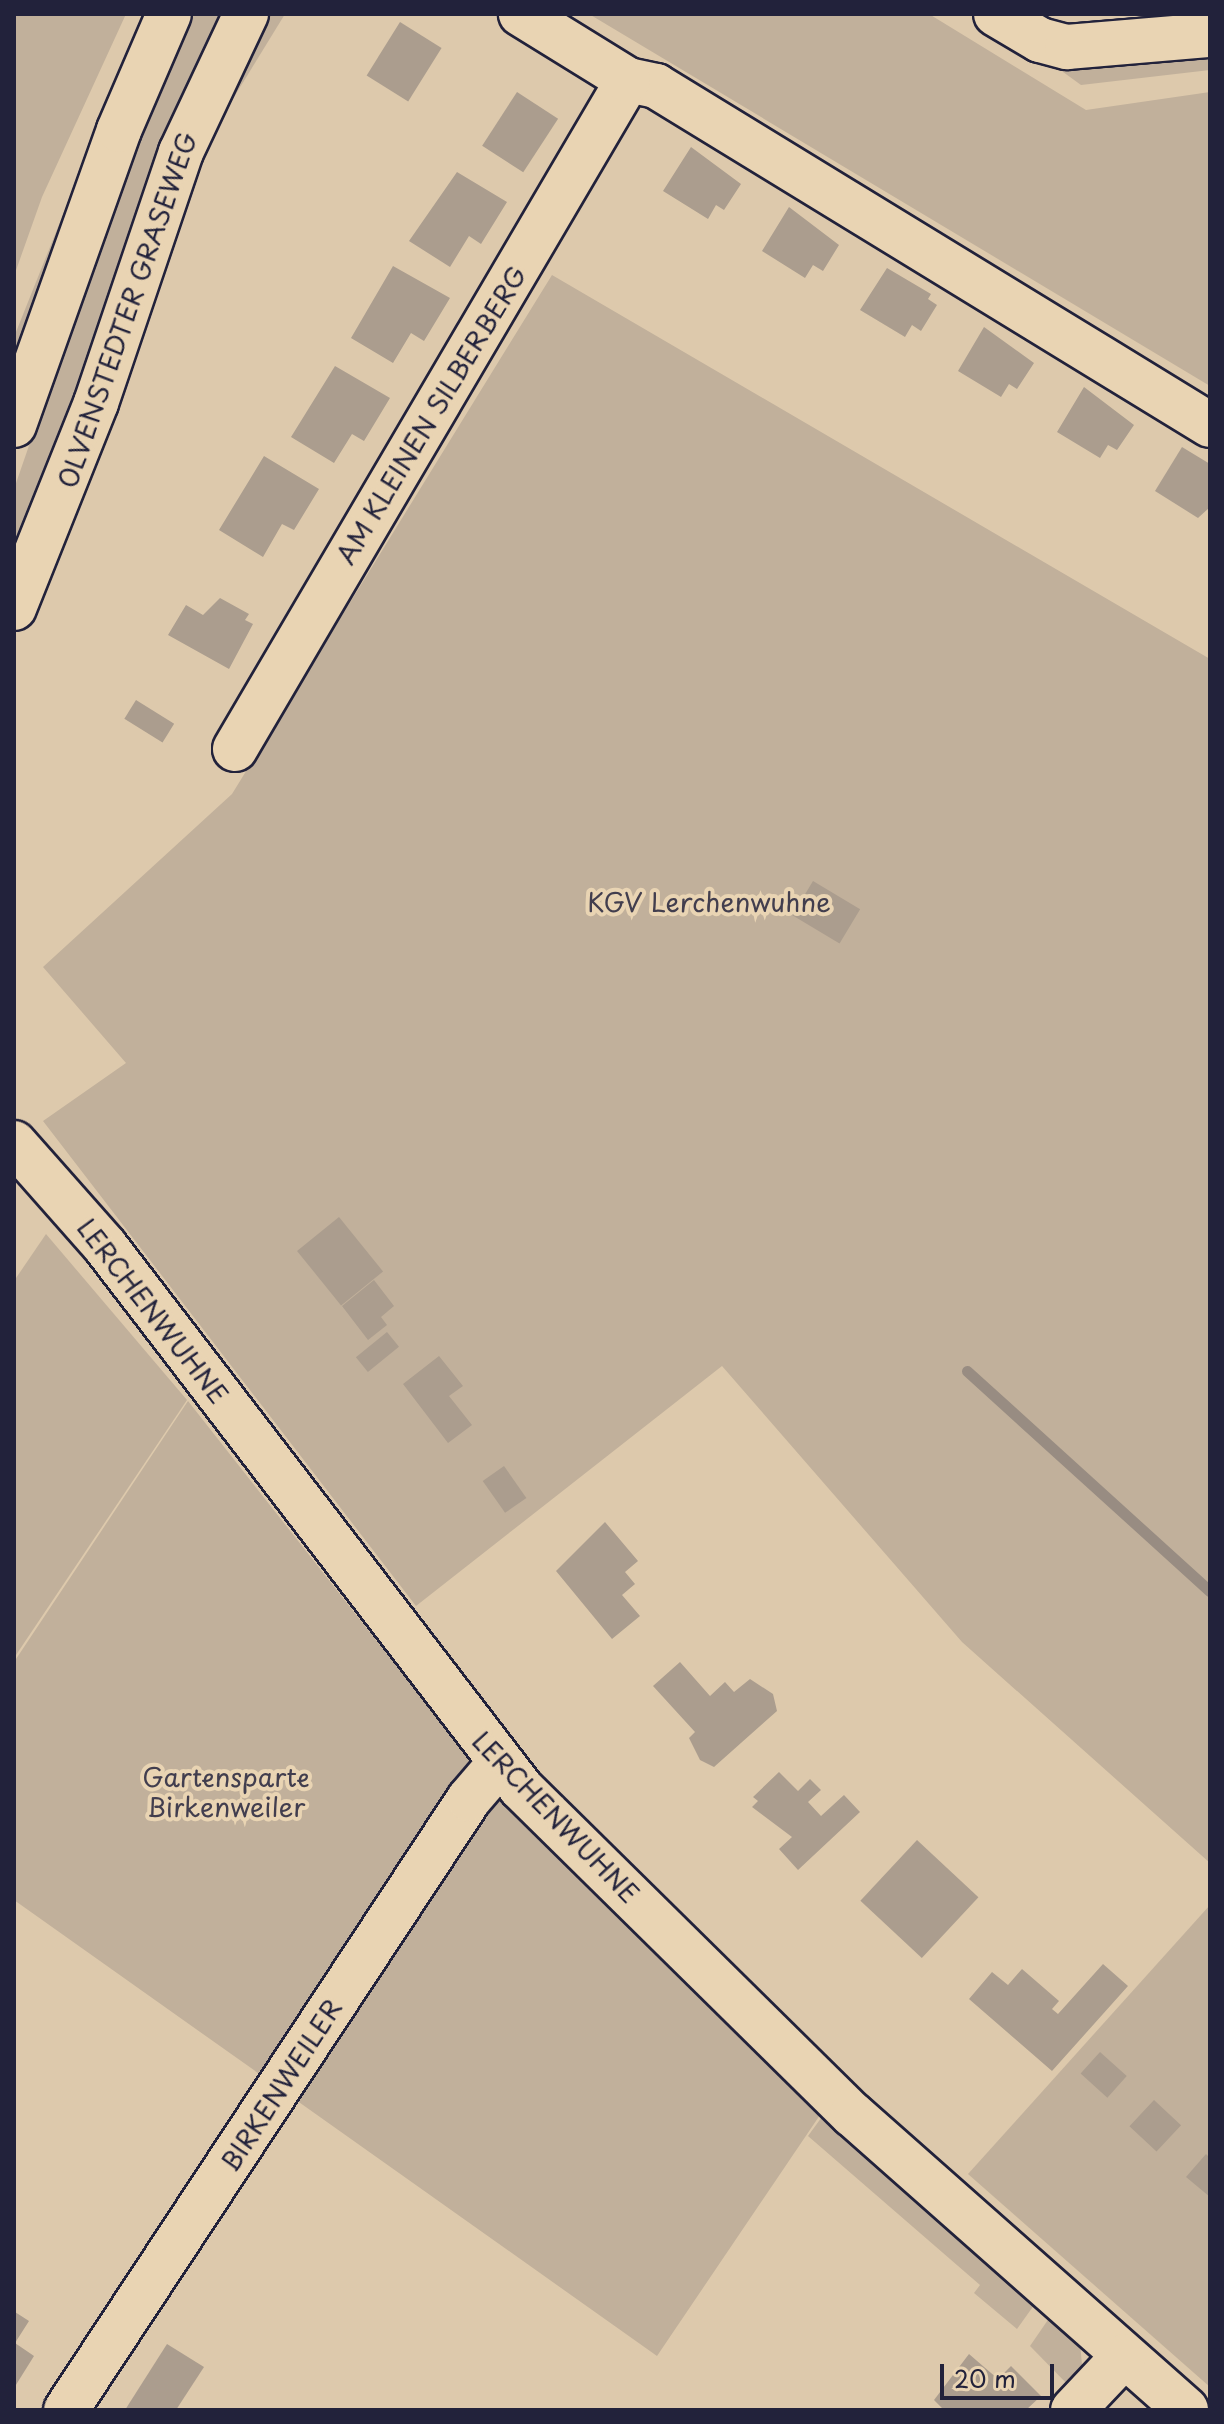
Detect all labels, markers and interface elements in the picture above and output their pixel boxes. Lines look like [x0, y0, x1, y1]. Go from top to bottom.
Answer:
street label: OLVENSTEDTER GRASEWEG [51, 127, 203, 493]
street label: AM KLEINEN SILBERBERG [330, 262, 532, 568]
park label: KGV Lerchenwuhne [587, 886, 831, 918]
street label: LERCHENWUHNE [71, 1212, 235, 1410]
street label: LERCHENWUHNE [466, 1725, 646, 1909]
park label: Gartensparte Birkenweiler [142, 1761, 310, 1822]
street label: BIRKENWEILER [214, 1993, 348, 2177]
scale bar [944, 2348, 1058, 2398]
text: 20 m [954, 2360, 1016, 2396]

